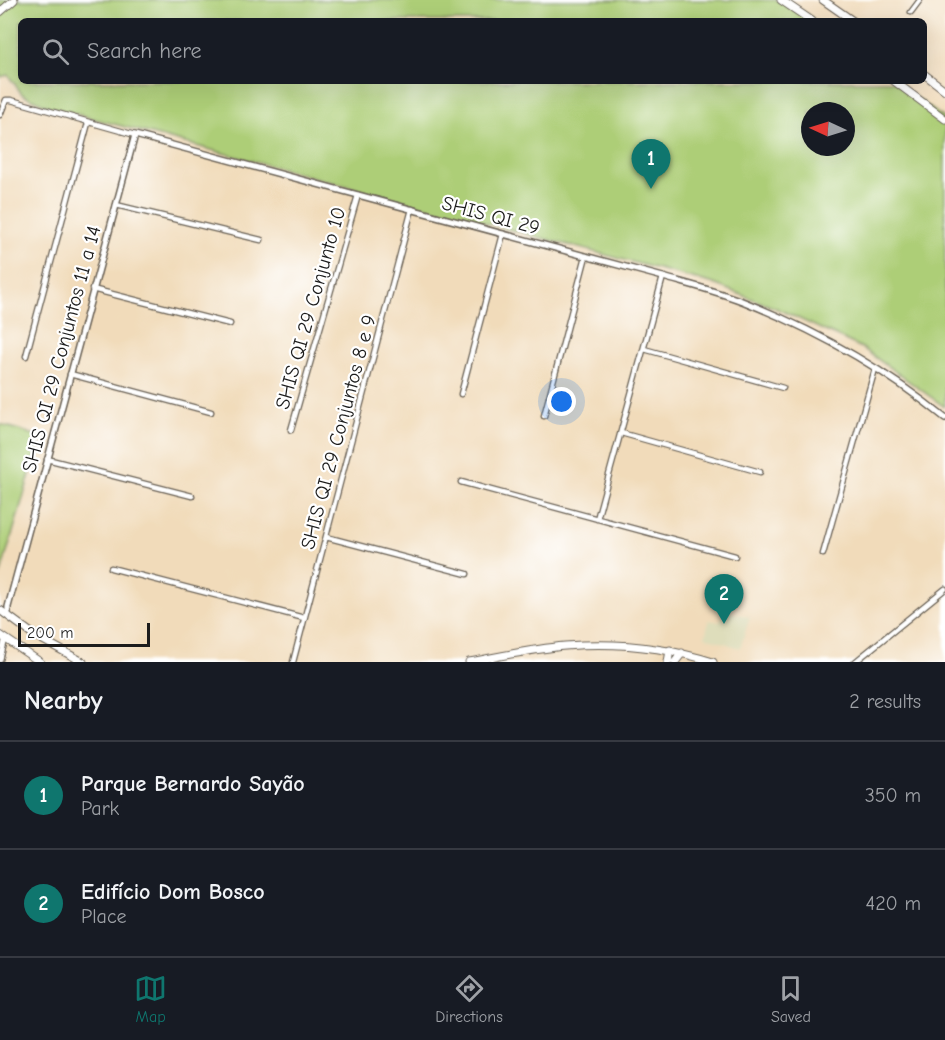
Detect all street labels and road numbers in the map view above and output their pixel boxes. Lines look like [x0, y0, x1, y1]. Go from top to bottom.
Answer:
street label: SHIS QI 29 [439, 191, 542, 240]
street label: SHIS QI 29 Conjunto 10 [271, 204, 350, 412]
street label: SHIS QI 29 Conjuntos 11 a 14 [17, 223, 106, 475]
street label: SHIS QI 29 Conjuntos 8 e 9 [296, 312, 381, 552]

